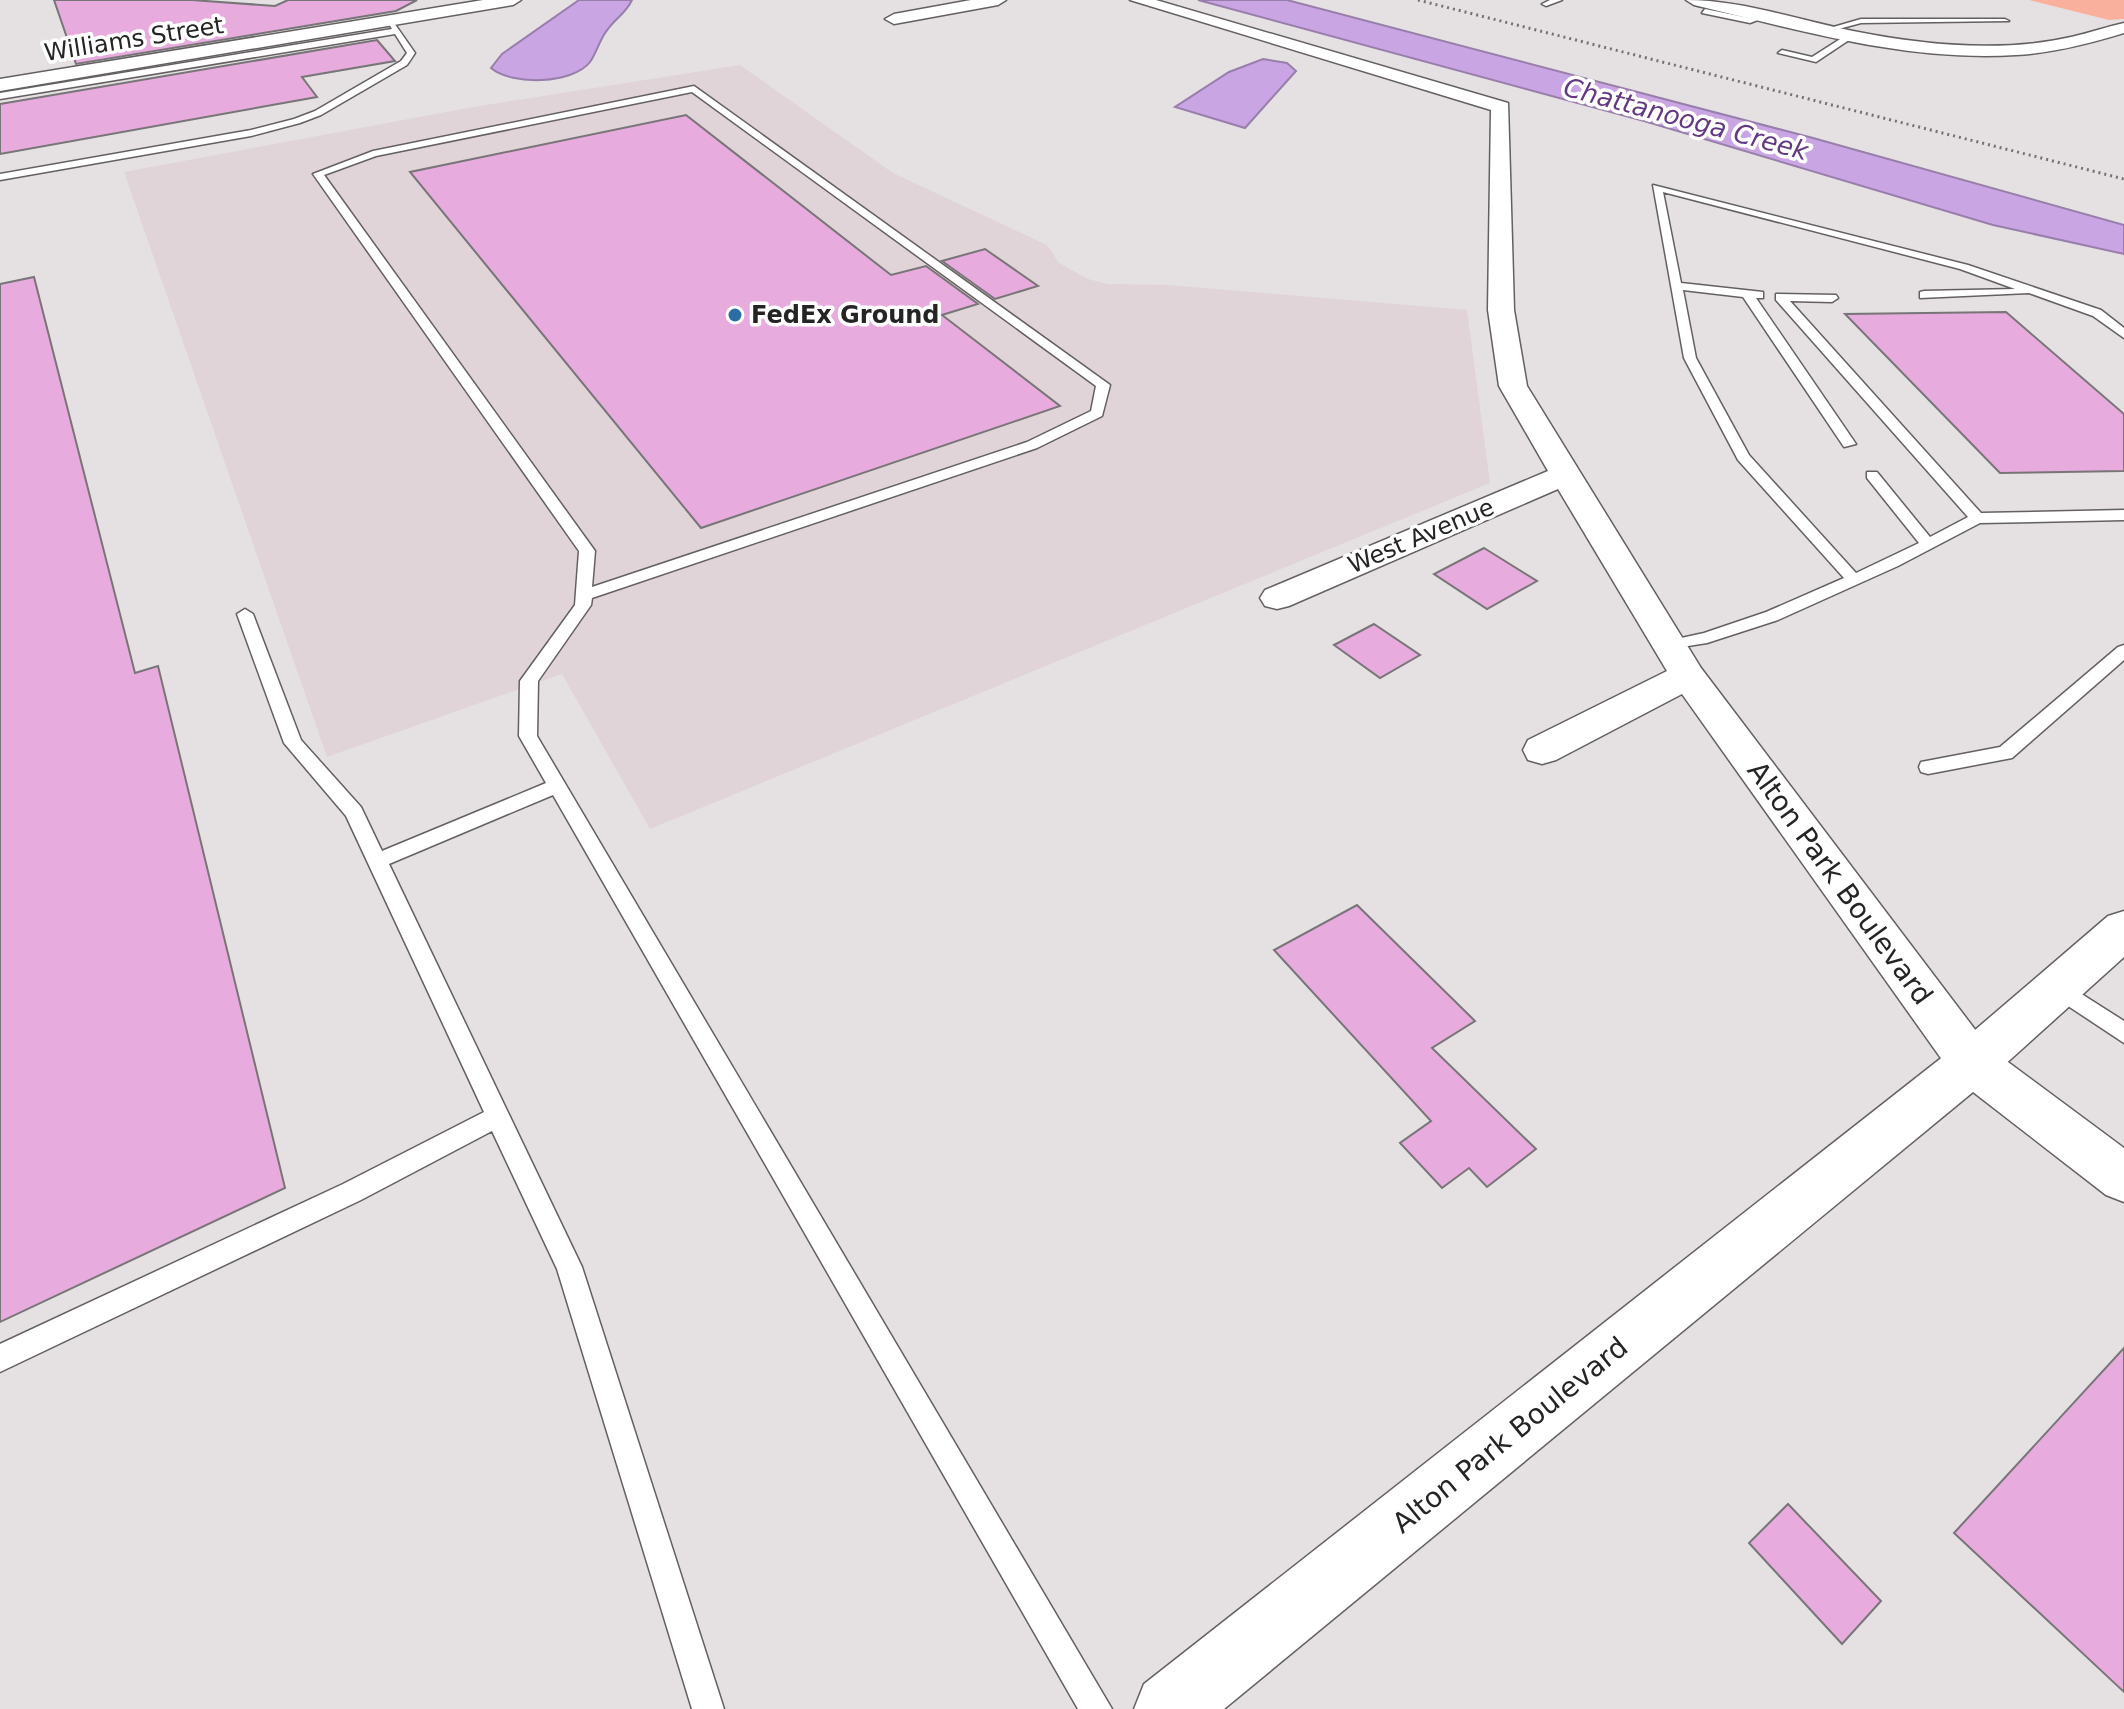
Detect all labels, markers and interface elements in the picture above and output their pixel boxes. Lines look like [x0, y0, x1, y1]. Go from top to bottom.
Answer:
street label: Williams Street [42, 11, 226, 67]
water label: Chattanooga Creek [1561, 72, 1812, 166]
place label: FedEx Ground [751, 301, 939, 329]
marker: FedEx Ground [726, 306, 744, 324]
street label: West Avenue [1344, 493, 1498, 579]
street label: Alton Park Boulevard [1741, 755, 1939, 1011]
street label: Alton Park Boulevard [1386, 1330, 1634, 1540]

